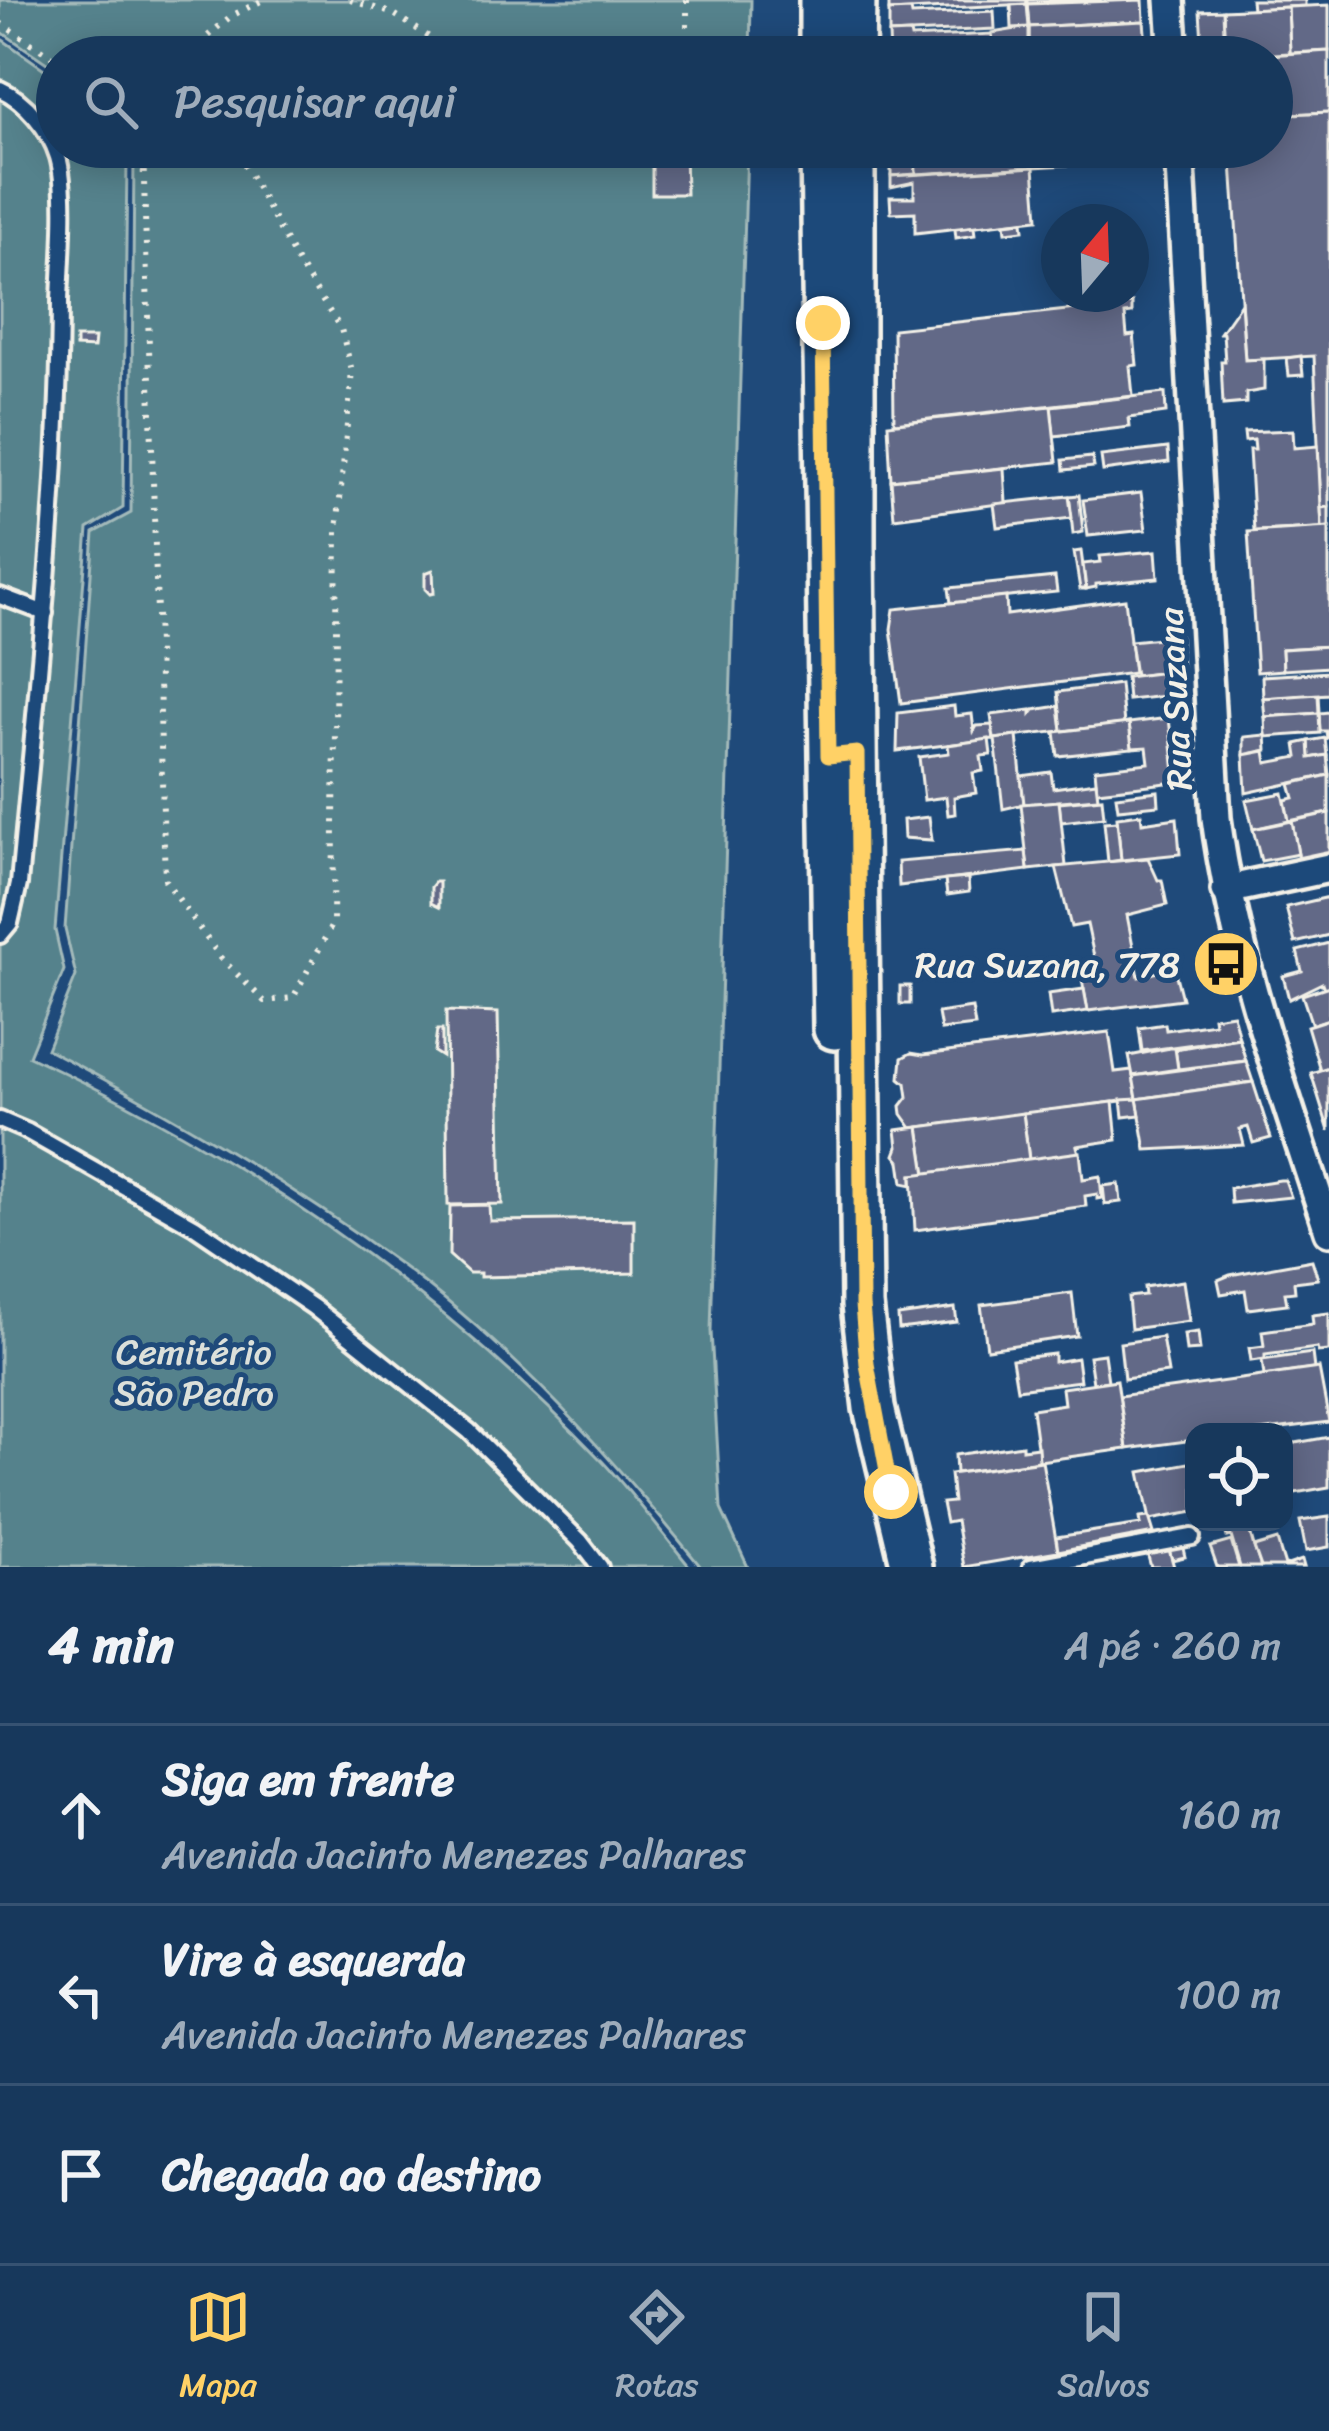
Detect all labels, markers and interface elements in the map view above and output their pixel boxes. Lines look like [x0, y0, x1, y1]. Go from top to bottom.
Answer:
search box [36, 36, 1293, 168]
text: Pesquisar aqui [174, 62, 456, 142]
icon: search [78, 69, 144, 135]
north arrow [1041, 204, 1149, 312]
route end [796, 296, 850, 350]
street label: Rua Suzana [1138, 605, 1212, 792]
bus stop icon: Rua Suzana, 778 [1191, 929, 1261, 999]
place label: Rua Suzana, 778 [915, 933, 1180, 997]
park label: Cemitério São Pedro [114, 1320, 274, 1425]
map controls [1185, 1423, 1293, 1531]
button: locate [1185, 1423, 1293, 1531]
route start [864, 1465, 918, 1519]
text: 4 min [48, 1600, 174, 1690]
text: A pé · 260 m [1065, 1611, 1281, 1680]
text: Siga em frente [162, 1740, 454, 1820]
text: 160 m [1177, 1780, 1281, 1849]
icon: ahead [48, 1782, 114, 1848]
text: Avenida Jacinto Menezes Palhares [162, 1820, 746, 1889]
text: Vire à esquerda [162, 1920, 465, 2000]
text: 100 m [1175, 1960, 1281, 2029]
icon: left [48, 1962, 114, 2028]
text: Avenida Jacinto Menezes Palhares [162, 2000, 746, 2069]
text: Chegada ao destino [162, 2135, 541, 2215]
icon: arrive [48, 2142, 114, 2208]
tab: Mapa [179, 2284, 257, 2414]
tab: Rotas [616, 2284, 699, 2414]
tab: Salvos [1057, 2284, 1150, 2414]

